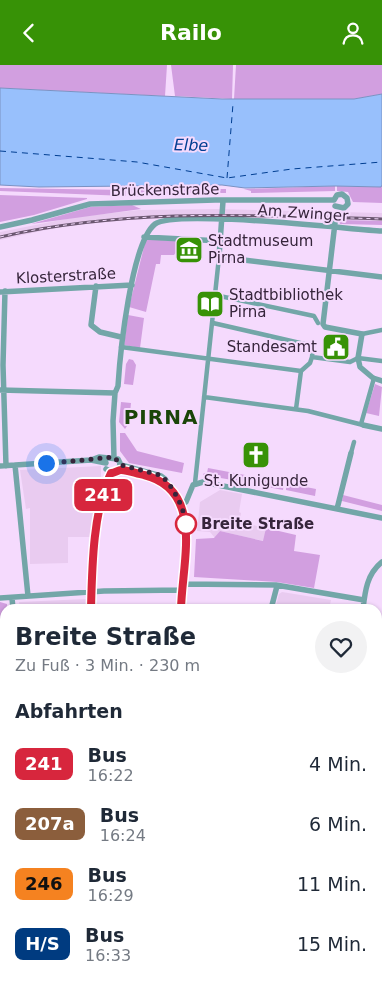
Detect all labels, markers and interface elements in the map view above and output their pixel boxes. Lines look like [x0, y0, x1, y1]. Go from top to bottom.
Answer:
icon: back [15, 19, 43, 47]
icon: person [339, 19, 367, 47]
text: Railo [160, 20, 222, 45]
water label: Elbe [174, 135, 209, 155]
street label: Brückenstraße [110, 180, 220, 200]
street label: Am Zwinger [257, 201, 350, 225]
place label: Stadtmuseum Pirna [208, 232, 313, 267]
museum icon: Stadtmuseum Pirna [174, 235, 204, 265]
street label: Klosterstraße [16, 264, 116, 288]
place label: Stadtbibliothek Pirna [229, 286, 343, 321]
library icon: Stadtbibliothek Pirna [195, 289, 225, 319]
public building icon: Standesamt [321, 332, 351, 362]
place label: Standesamt [227, 338, 317, 356]
district label: PIRNA [124, 405, 198, 429]
church icon: St. Kunigunde [241, 440, 271, 470]
your location [34, 451, 59, 476]
place label: St. Kunigunde [204, 472, 308, 490]
line badge: 241 [74, 479, 132, 511]
text: 241 [84, 484, 122, 505]
marker: Breite Straße [175, 513, 197, 535]
place label: Breite Straße [201, 515, 314, 533]
button: heart [315, 621, 367, 673]
text: Breite Straße [15, 623, 196, 651]
text: Zu Fuß · 3 Min. · 230 m [15, 656, 200, 675]
text: Abfahrten [15, 700, 123, 722]
text: Bus [88, 744, 127, 766]
text: 241 [25, 753, 63, 774]
text: 4 Min. [309, 753, 367, 775]
text: 16:22 [88, 766, 134, 785]
text: Bus [100, 804, 139, 826]
text: 207a [25, 813, 75, 834]
text: 6 Min. [309, 813, 367, 835]
text: 16:24 [100, 826, 146, 845]
text: Bus [88, 864, 127, 886]
text: 246 [25, 873, 63, 894]
text: 11 Min. [297, 873, 367, 895]
text: 16:29 [88, 886, 134, 905]
text: Bus [85, 924, 124, 946]
text: H/S [25, 933, 60, 954]
text: 15 Min. [297, 933, 367, 955]
text: 16:33 [85, 946, 131, 965]

